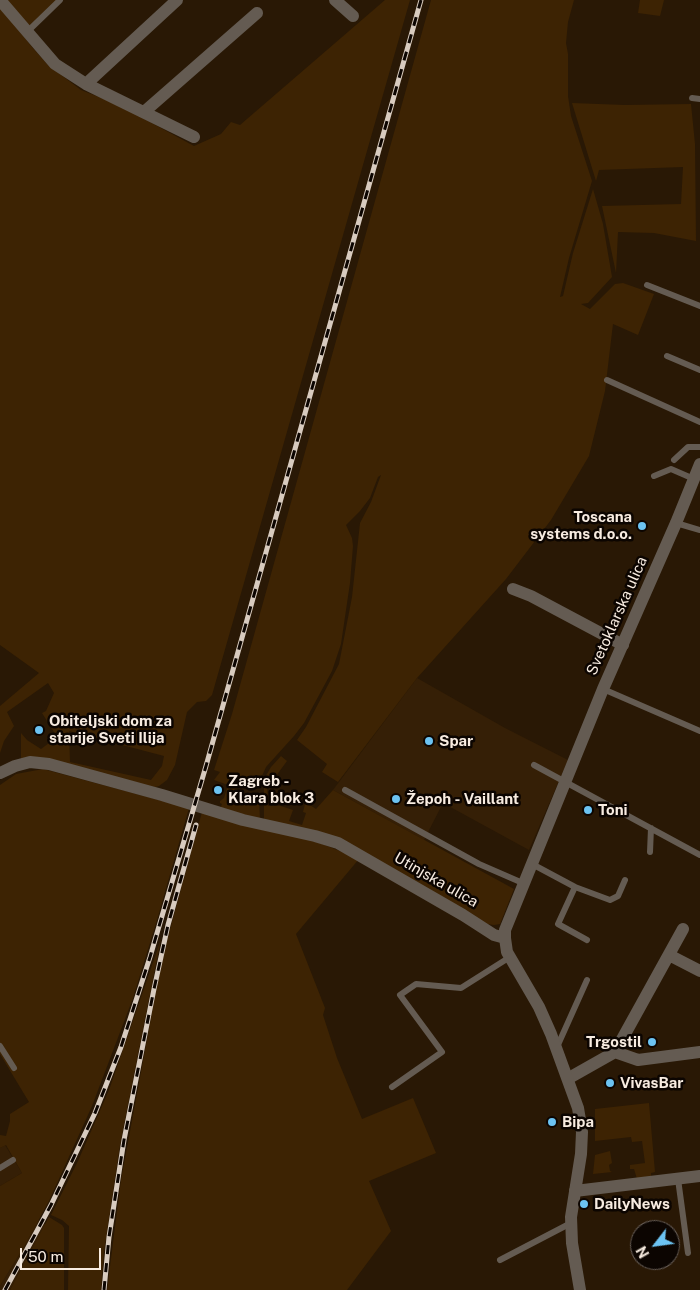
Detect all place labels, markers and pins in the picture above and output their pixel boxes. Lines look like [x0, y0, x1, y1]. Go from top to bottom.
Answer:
place label: Toscana systems d.o.o. [530, 508, 632, 543]
marker: Toscana systems d.o.o. [636, 520, 648, 532]
place label: Obiteljski dom za starije Sveti Ilija [49, 712, 172, 747]
marker: Obiteljski dom za starije Sveti Ilija [33, 724, 45, 736]
place label: Spar [439, 732, 473, 750]
marker: Spar [423, 735, 435, 747]
place label: Zagreb - Klara blok 3 [228, 772, 314, 807]
marker: Zagreb - Klara blok 3 [212, 784, 224, 796]
place label: Žepoh - Vaillant [406, 790, 519, 808]
marker: Žepoh - Vaillant [390, 793, 402, 805]
place label: Toni [598, 801, 628, 819]
marker: Toni [582, 804, 594, 816]
place label: Trgostil [586, 1033, 642, 1051]
marker: Trgostil [646, 1036, 658, 1048]
place label: VivasBar [620, 1074, 683, 1092]
marker: VivasBar [604, 1077, 616, 1089]
place label: Bipa [562, 1113, 594, 1131]
marker: Bipa [546, 1116, 558, 1128]
place label: DailyNews [594, 1195, 670, 1213]
marker: DailyNews [578, 1198, 590, 1210]

